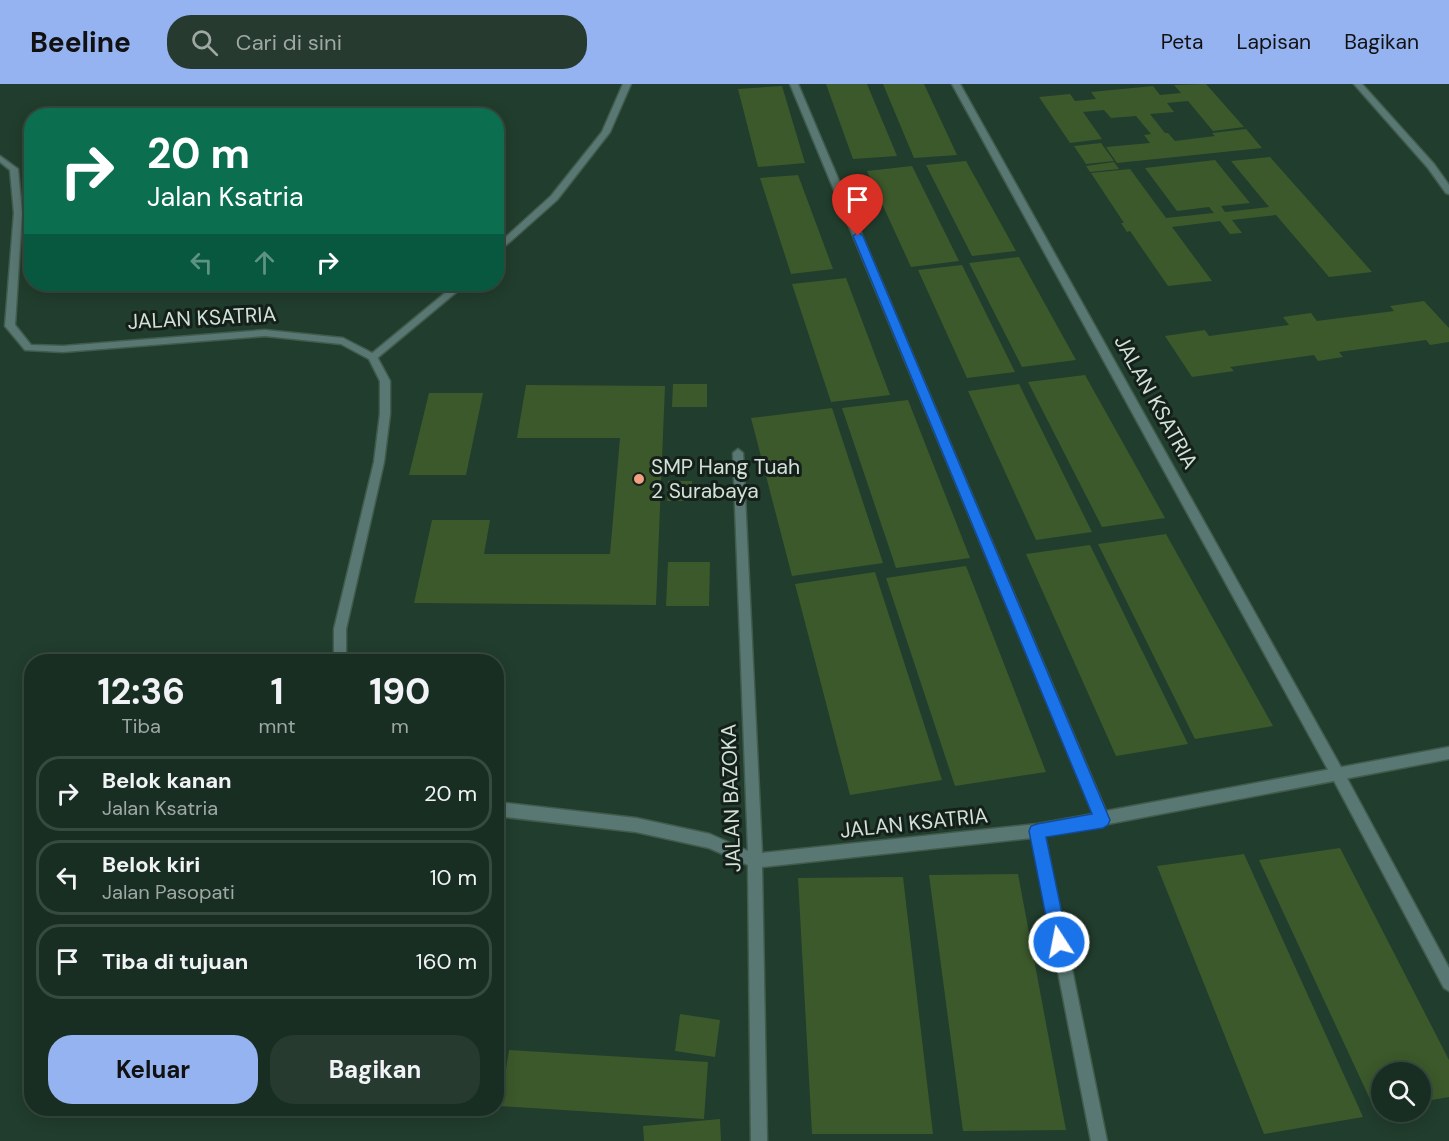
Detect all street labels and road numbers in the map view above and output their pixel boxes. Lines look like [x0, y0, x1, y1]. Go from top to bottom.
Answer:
street label: JALAN KSATRIA [127, 300, 277, 336]
street label: JALAN KSATRIA [1108, 330, 1204, 474]
street label: JALAN BAZOKA [714, 723, 748, 873]
street label: JALAN KSATRIA [839, 801, 989, 845]

